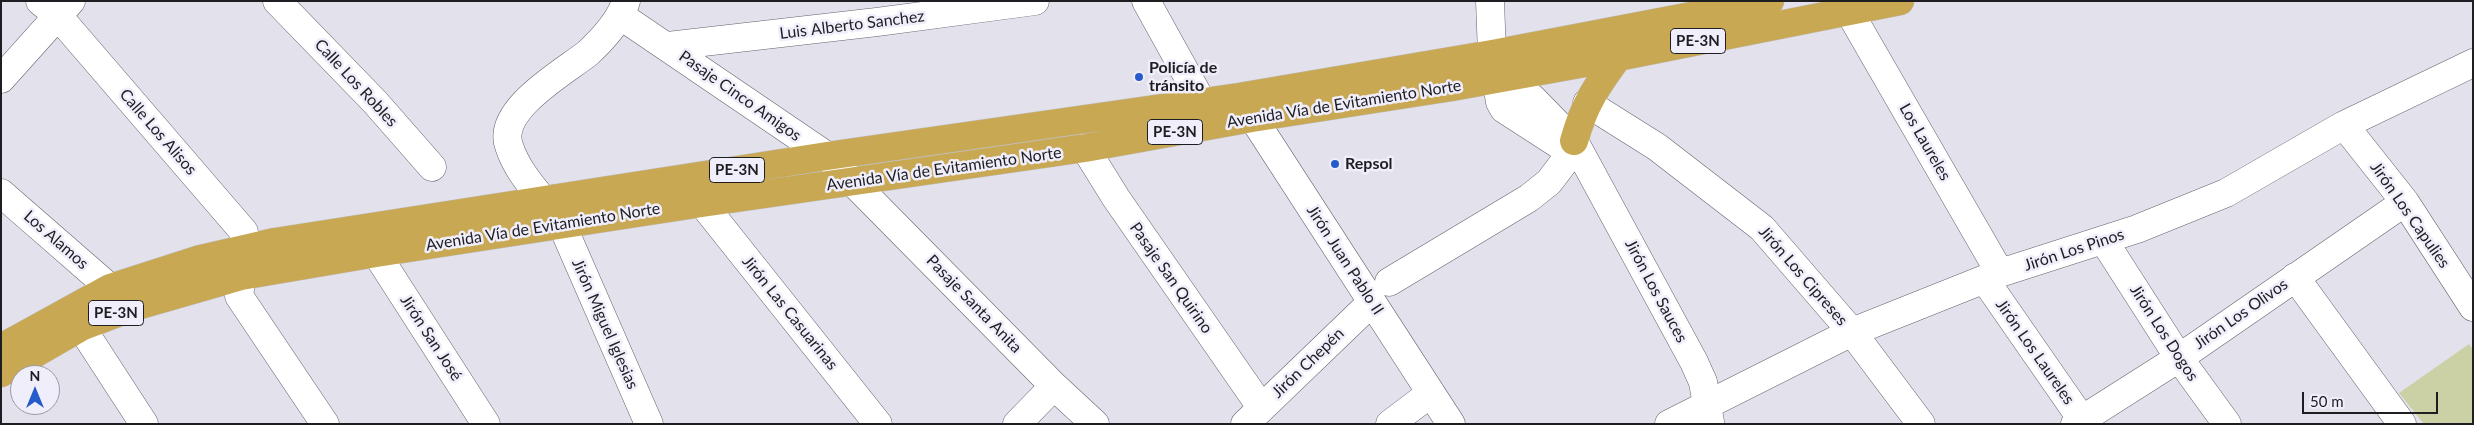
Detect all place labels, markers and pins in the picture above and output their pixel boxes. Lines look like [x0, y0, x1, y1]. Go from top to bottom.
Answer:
place label: Policía de tránsito [1149, 58, 1217, 96]
marker: Policía de tránsito [1133, 71, 1145, 83]
place label: Repsol [1345, 154, 1393, 174]
marker: Repsol [1329, 158, 1341, 170]

